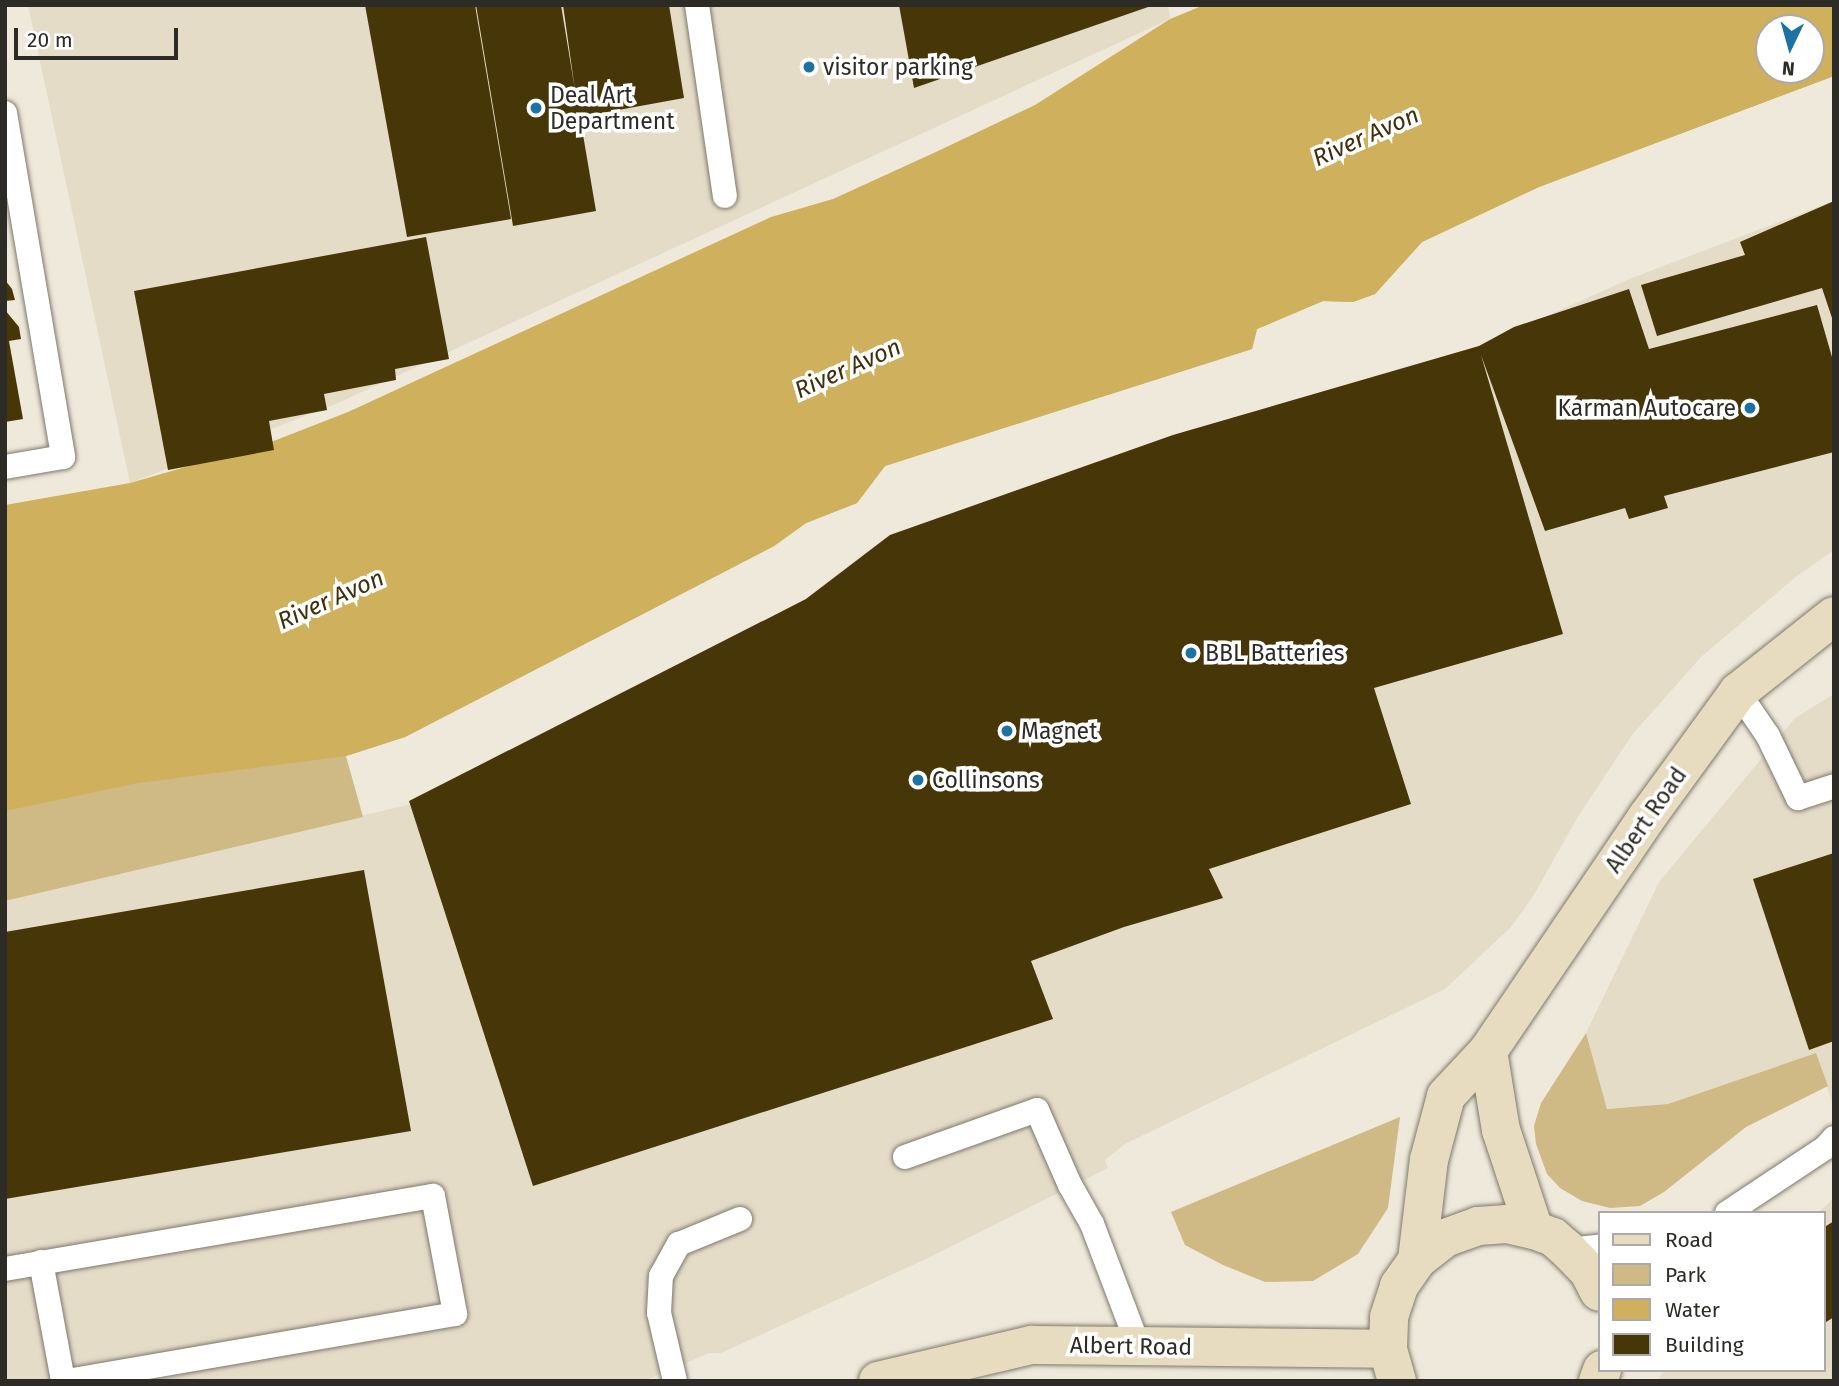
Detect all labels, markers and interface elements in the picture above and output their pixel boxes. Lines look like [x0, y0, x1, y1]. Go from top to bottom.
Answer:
scale bar [18, 14, 182, 58]
north arrow [1755, 14, 1825, 84]
text: 20 m [27, 27, 73, 53]
place label: visitor parking [823, 53, 973, 81]
text: N [1781, 56, 1796, 80]
marker: visitor parking [801, 59, 817, 75]
place label: Deal Art Department [550, 81, 674, 135]
marker: Deal Art Department [528, 100, 544, 116]
water label: River Avon [1308, 101, 1424, 173]
water label: River Avon [790, 333, 906, 405]
place label: Karman Autocare [1557, 394, 1736, 422]
marker: Karman Autocare [1742, 400, 1758, 416]
water label: River Avon [273, 564, 389, 636]
place label: BBL Batteries [1205, 639, 1344, 667]
marker: BBL Batteries [1183, 645, 1199, 661]
place label: Magnet [1021, 717, 1097, 745]
marker: Magnet [999, 723, 1015, 739]
street label: Albert Road [1600, 762, 1692, 878]
place label: Collinsons [932, 766, 1040, 794]
marker: Collinsons [910, 772, 926, 788]
legend [1598, 1211, 1825, 1372]
text: Road [1665, 1227, 1713, 1253]
text: Park [1665, 1262, 1706, 1288]
text: Water [1665, 1297, 1720, 1323]
street label: Albert Road [1070, 1331, 1192, 1361]
text: Building [1665, 1332, 1744, 1358]

